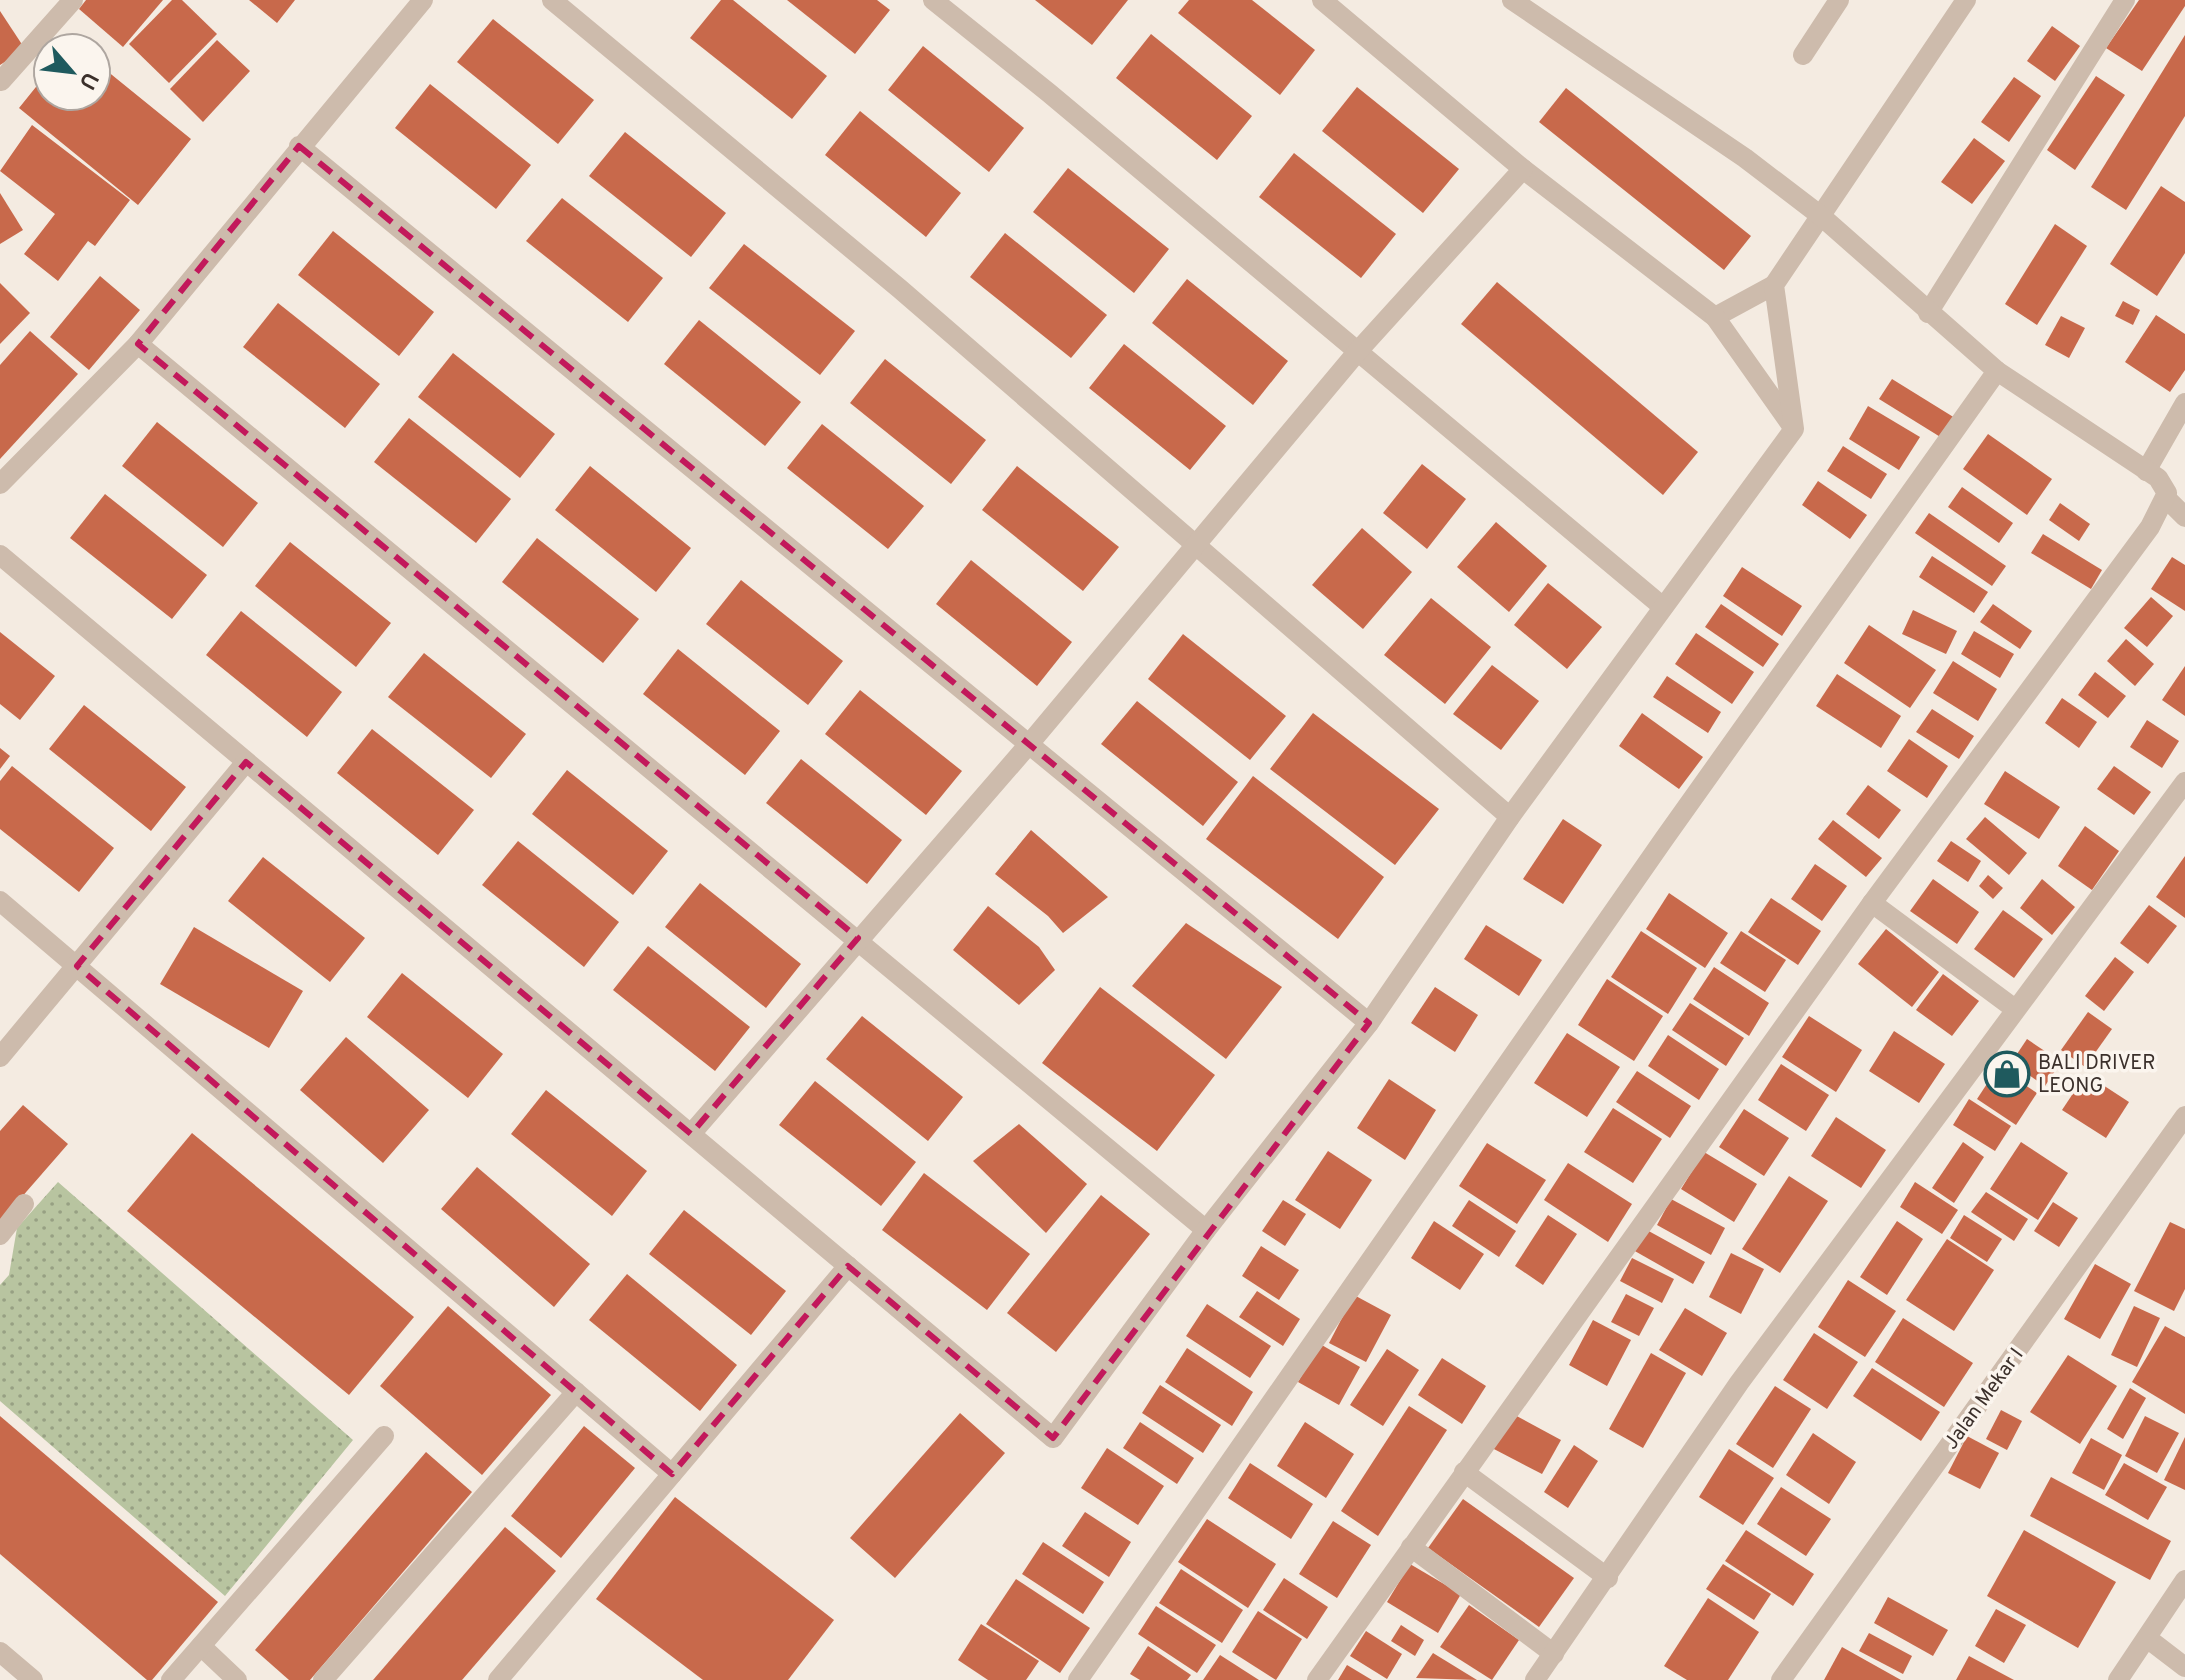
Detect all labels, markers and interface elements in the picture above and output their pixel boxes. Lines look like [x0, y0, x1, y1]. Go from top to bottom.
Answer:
north arrow [32, 32, 112, 112]
text: U [72, 67, 103, 93]
shop icon: BALI DRIVER LEONG [1983, 1050, 2031, 1098]
place label: BALI DRIVER LEONG [2038, 1051, 2155, 1100]
street label: Jalan Mekar I [1939, 1343, 2030, 1455]

